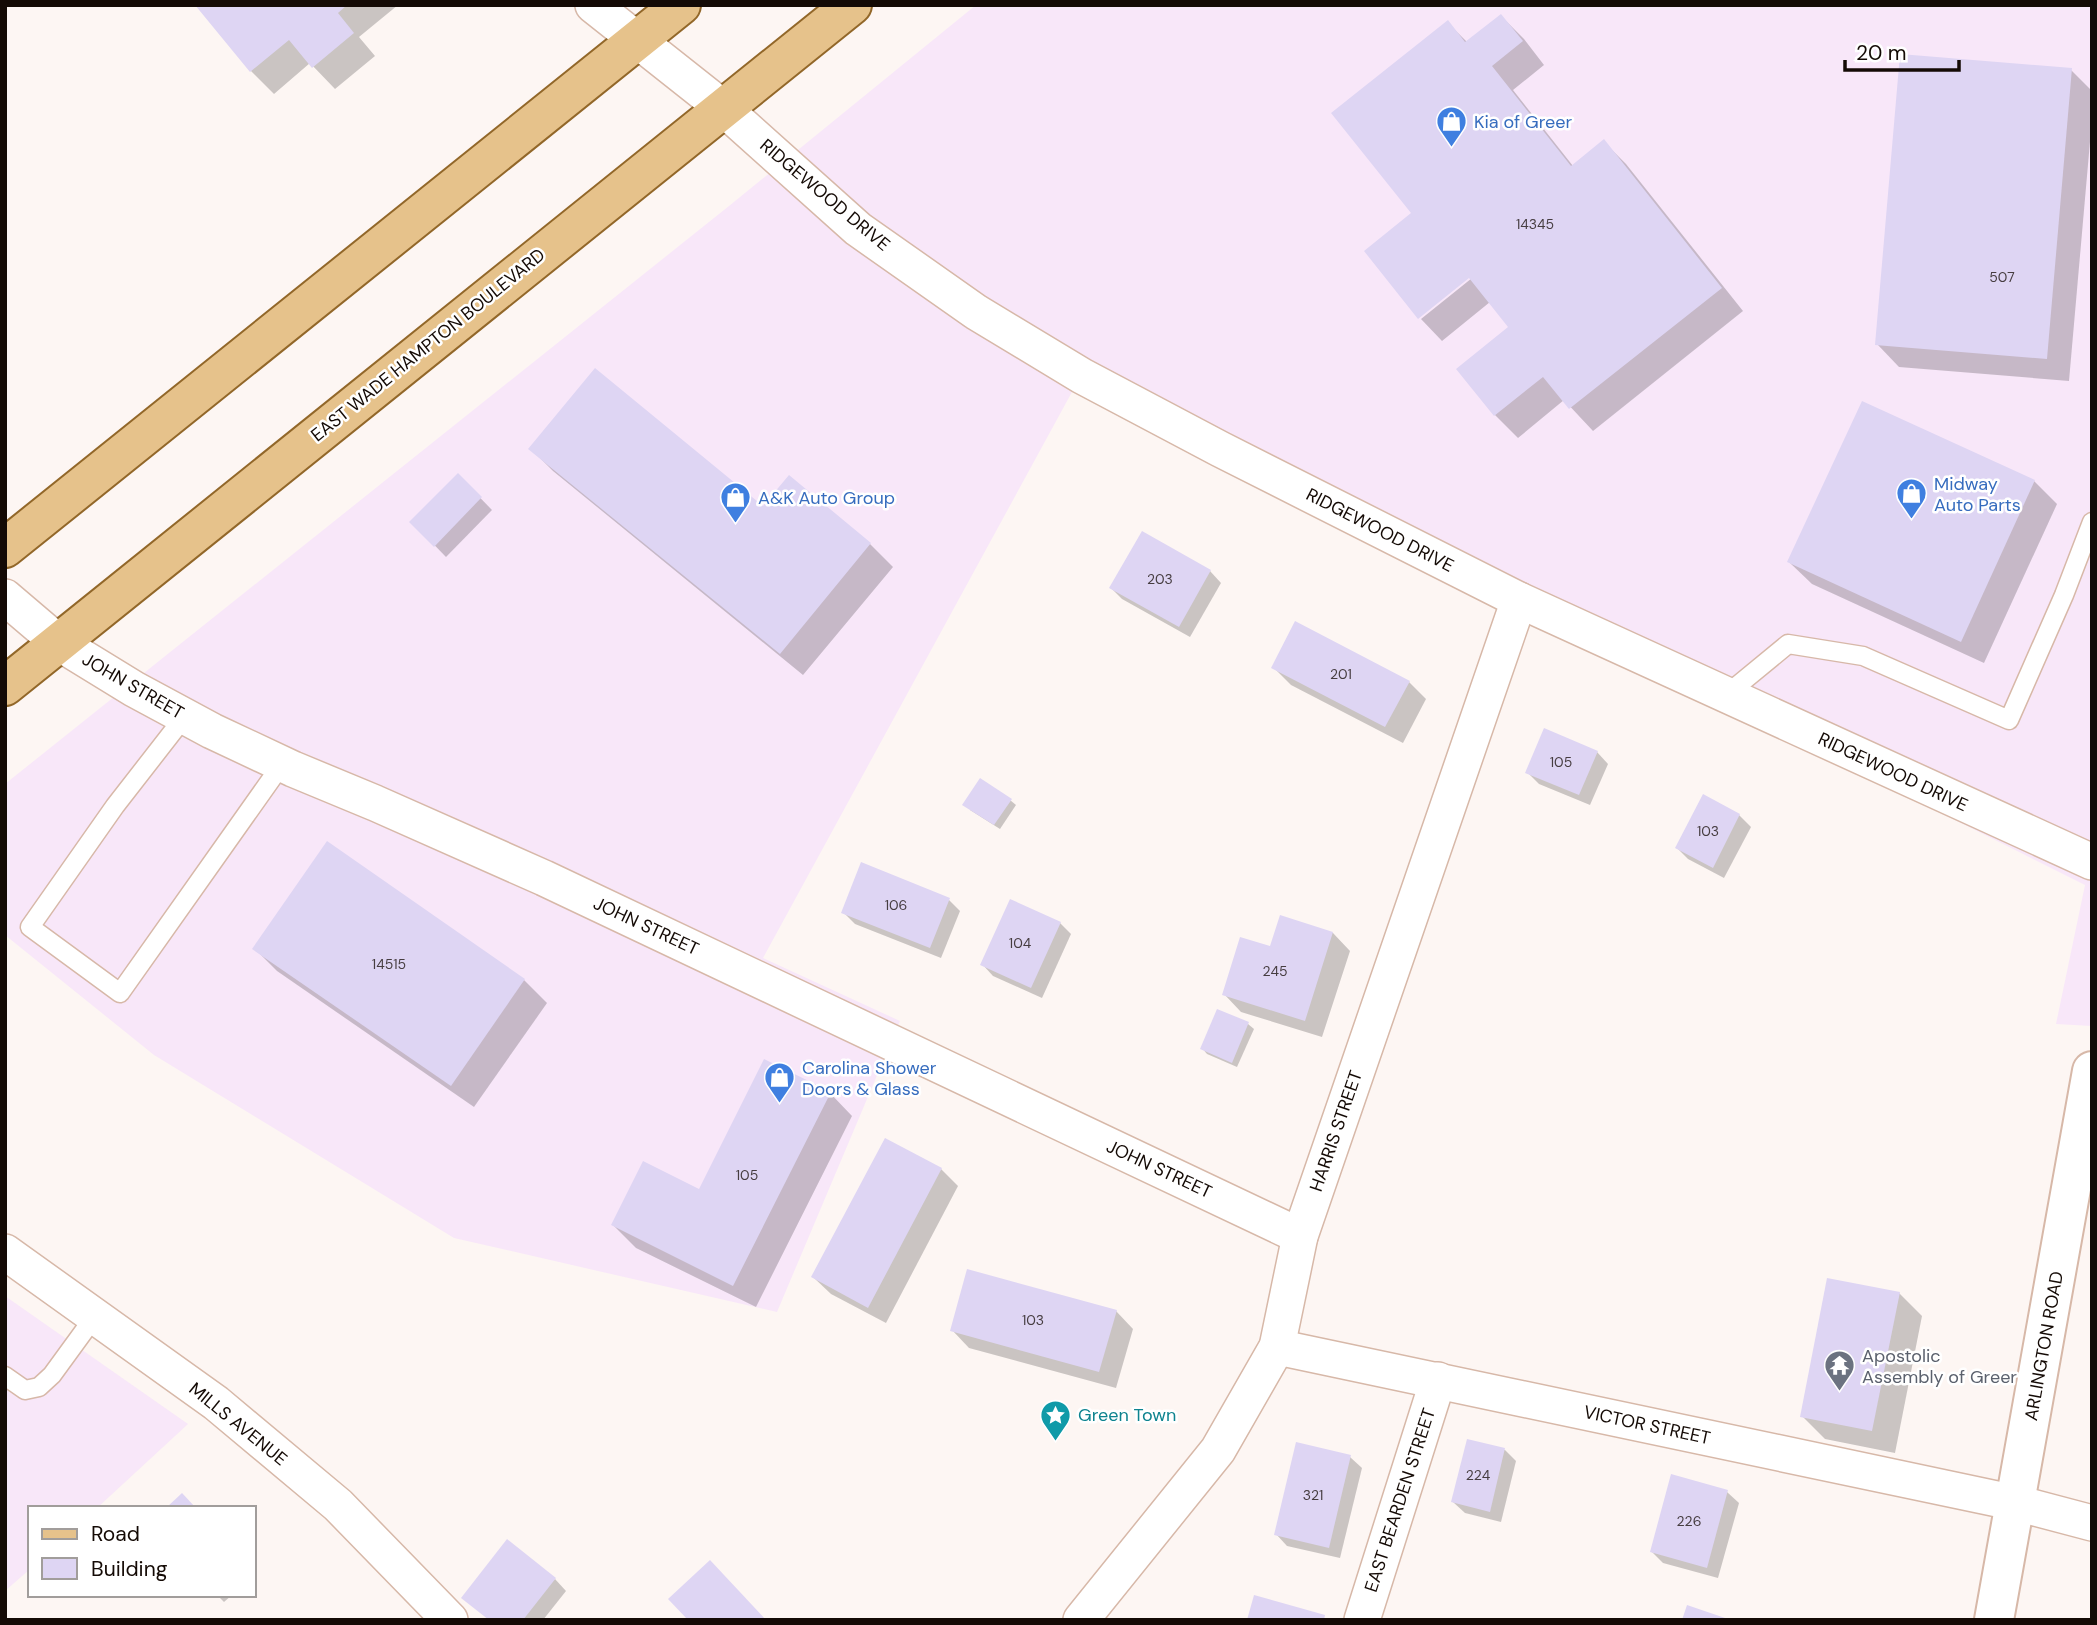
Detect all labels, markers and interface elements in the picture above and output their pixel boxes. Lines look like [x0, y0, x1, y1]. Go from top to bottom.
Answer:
scale bar [1845, 28, 1959, 72]
text: 20 m [1856, 39, 1907, 67]
shop icon: Kia of Greer [1434, 105, 1468, 149]
place label: Kia of Greer [1474, 110, 1572, 134]
street label: RIDGEWOOD DRIVE [755, 134, 895, 256]
house number: 14345 [1516, 215, 1554, 233]
street label: EAST WADE HAMPTON BOULEVARD [306, 243, 550, 447]
house number: 507 [1989, 268, 2015, 286]
place label: Midway Auto Parts [1934, 472, 2021, 517]
shop icon: Midway Auto Parts [1894, 477, 1928, 521]
shop icon: A&K Auto Group [718, 481, 752, 525]
street label: RIDGEWOOD DRIVE [1302, 482, 1458, 578]
place label: A&K Auto Group [758, 486, 895, 510]
house number: 203 [1147, 570, 1173, 588]
street label: JOHN STREET [78, 647, 188, 725]
house number: 201 [1330, 665, 1352, 683]
street label: RIDGEWOOD DRIVE [1814, 727, 1972, 817]
house number: 105 [1550, 753, 1572, 771]
house number: 103 [1697, 822, 1719, 840]
street label: JOHN STREET [589, 891, 703, 961]
house number: 106 [885, 896, 907, 914]
house number: 104 [1009, 934, 1032, 952]
house number: 14515 [372, 955, 406, 973]
house number: 245 [1263, 962, 1287, 980]
place label: Carolina Shower Doors & Glass [802, 1056, 937, 1101]
shop icon: Carolina Shower Doors & Glass [762, 1061, 796, 1105]
street label: HARRIS STREET [1304, 1067, 1368, 1195]
street label: JOHN STREET [1102, 1134, 1216, 1204]
house number: 105 [736, 1166, 758, 1184]
street label: ARLINGTON ROAD [2019, 1270, 2069, 1422]
house number: 103 [1022, 1311, 1044, 1329]
place label: Apostolic Assembly of Greer [1862, 1344, 2017, 1389]
temple icon: Apostolic Assembly of Greer [1822, 1349, 1856, 1393]
street label: MILLS AVENUE [184, 1377, 292, 1471]
place icon: Green Town [1038, 1398, 1072, 1442]
street label: VICTOR STREET [1581, 1400, 1713, 1450]
place label: Green Town [1078, 1403, 1176, 1427]
street label: EAST BEARDEN STREET [1359, 1405, 1441, 1595]
house number: 224 [1466, 1466, 1491, 1484]
house number: 321 [1303, 1486, 1323, 1504]
legend [28, 1506, 256, 1597]
house number: 226 [1677, 1512, 1701, 1530]
text: Road [91, 1520, 140, 1548]
text: Building [91, 1555, 168, 1583]

